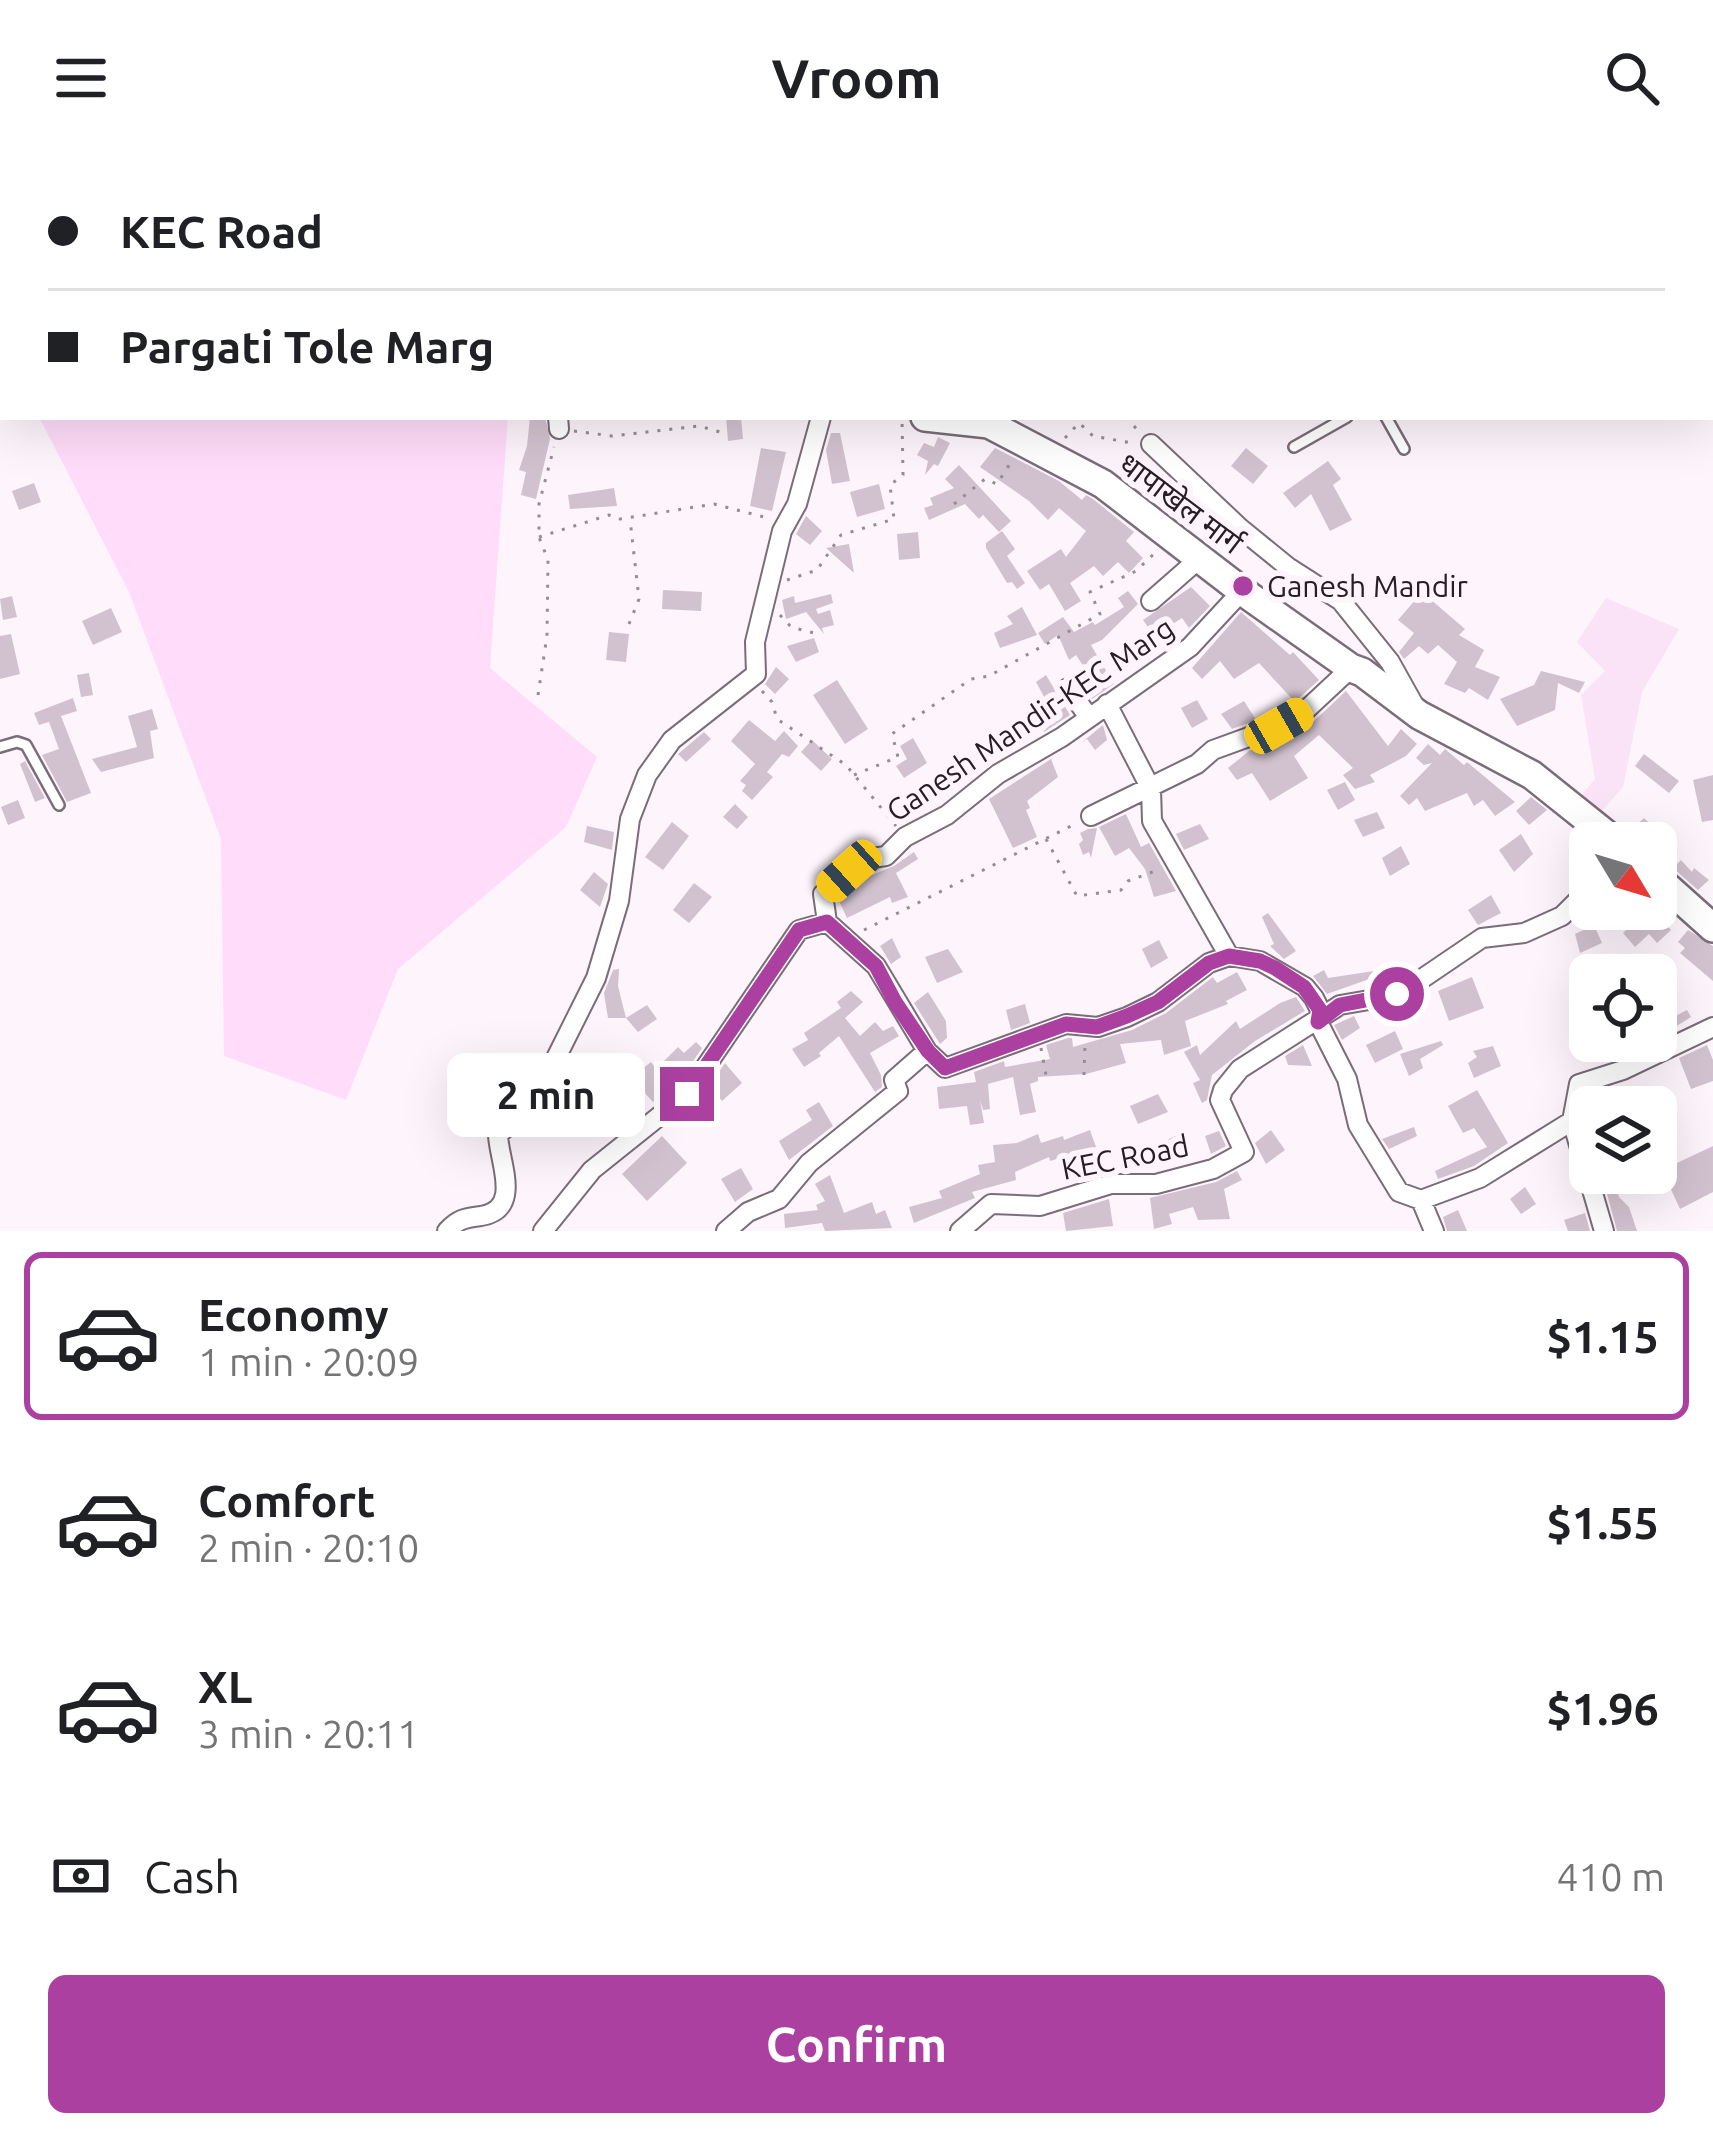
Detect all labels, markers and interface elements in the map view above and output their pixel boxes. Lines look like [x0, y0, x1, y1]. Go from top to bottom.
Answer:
icon: menu [48, 45, 114, 111]
icon: search [1599, 45, 1665, 111]
text: Vroom [772, 48, 941, 108]
text: KEC Road [120, 206, 323, 257]
text: Pargati Tole Marg [120, 321, 494, 372]
street label: धापाखेल मार्ग [1113, 446, 1250, 561]
place label: Ganesh Mandir [1267, 569, 1468, 603]
marker: Ganesh Mandir [1230, 573, 1256, 599]
street label: Ganesh Mandir-KEC Marg [880, 610, 1180, 828]
car [1239, 692, 1319, 760]
north arrow [1569, 822, 1677, 930]
map controls [1569, 822, 1677, 1194]
car [810, 834, 888, 908]
button: locate [1569, 954, 1677, 1062]
route start [1370, 967, 1424, 1021]
callout: 2 min [447, 1052, 645, 1136]
route end [660, 1067, 714, 1121]
text: 2 min [497, 1073, 595, 1116]
button: layers [1569, 1086, 1677, 1194]
street label: KEC Road [1058, 1128, 1192, 1186]
icon: car [54, 1282, 162, 1390]
text: Economy [198, 1289, 389, 1340]
text: $1.15 [1546, 1311, 1659, 1362]
text: 1 min · 20:09 [198, 1340, 419, 1383]
icon: car [54, 1468, 162, 1576]
text: Comfort [198, 1475, 375, 1526]
text: $1.55 [1546, 1497, 1659, 1548]
text: 2 min · 20:10 [198, 1526, 419, 1569]
icon: car [54, 1654, 162, 1762]
text: XL [198, 1661, 252, 1712]
text: $1.96 [1546, 1683, 1659, 1734]
text: 3 min · 20:11 [198, 1712, 419, 1755]
icon: cash [48, 1843, 114, 1909]
text: Cash [144, 1851, 240, 1902]
text: 410 m [1556, 1855, 1665, 1898]
button: Confirm [48, 1975, 1665, 2113]

